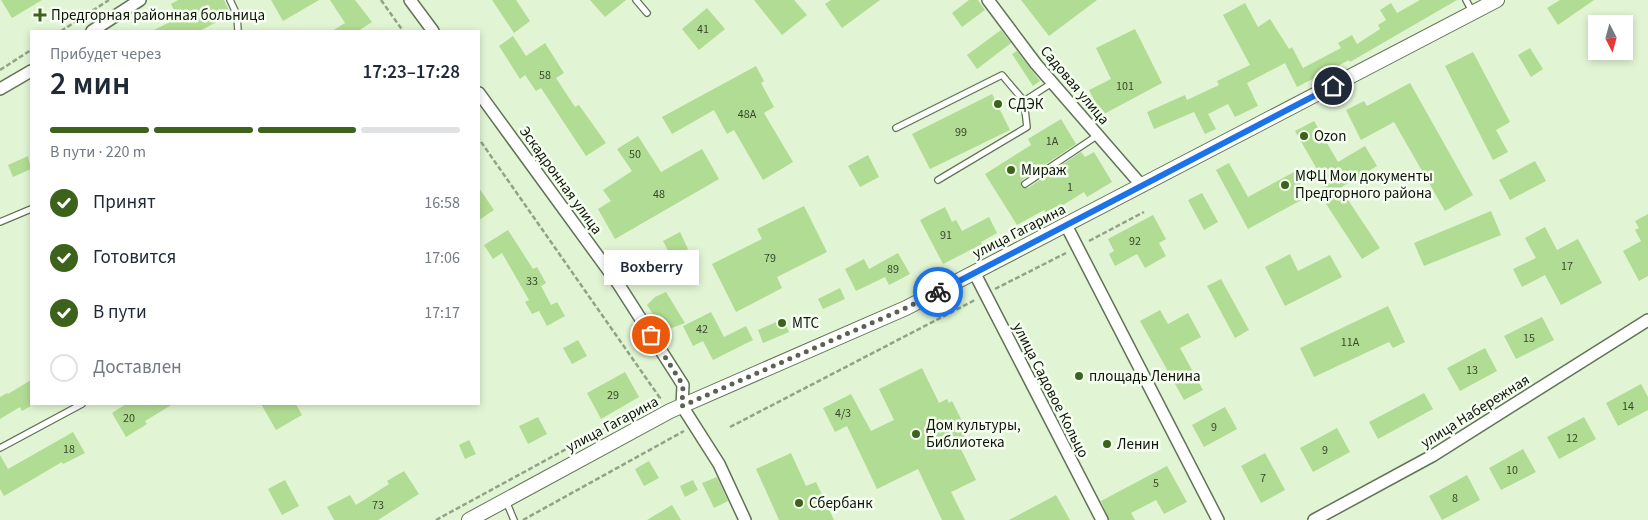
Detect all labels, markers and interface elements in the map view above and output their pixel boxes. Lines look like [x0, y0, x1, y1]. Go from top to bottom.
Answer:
place label: Предгорная районная больница [51, 5, 265, 26]
marker: Предгорная районная больница [33, 8, 47, 22]
north arrow [1588, 15, 1632, 60]
map controls [1588, 15, 1633, 60]
house number: 41 [697, 21, 709, 38]
street label: Садовая улица [1035, 41, 1114, 129]
text: Прибудет через [50, 43, 161, 65]
text: 17:23–17:28 [362, 59, 460, 86]
text: 2 мин [50, 61, 130, 107]
pin [1312, 65, 1354, 107]
house number: 58 [539, 67, 551, 84]
icon: home [1319, 72, 1347, 100]
house number: 101 [1116, 78, 1134, 95]
place label: СДЭК [1008, 94, 1044, 115]
marker: СДЭК [992, 98, 1004, 110]
house number: 48А [738, 106, 757, 123]
street label: Эскадронная улица [514, 122, 607, 239]
house number: 99 [955, 124, 967, 141]
place label: Ozon [1314, 126, 1346, 147]
marker: Ozon [1298, 130, 1310, 142]
house number: 1А [1046, 133, 1059, 150]
text: В пути · 220 m [50, 141, 146, 163]
house number: 50 [629, 146, 641, 163]
place label: Мираж [1021, 160, 1067, 181]
marker: Мираж [1005, 164, 1017, 176]
place label: МФЦ Мои документы Предгорного района [1295, 166, 1433, 204]
house number: 1 [1067, 179, 1073, 196]
marker: МФЦ Мои документы Предгорного района [1279, 179, 1291, 191]
house number: 48 [653, 186, 665, 203]
icon: check [50, 189, 78, 217]
text: Принят [93, 189, 156, 216]
text: 16:58 [424, 192, 460, 214]
street label: улица Гагарина [969, 199, 1069, 264]
house number: 91 [940, 227, 952, 244]
house number: 92 [1129, 233, 1141, 250]
icon: check [50, 244, 78, 272]
text: Готовится [93, 244, 176, 271]
text: 17:06 [424, 247, 460, 269]
callout: Boxberry [604, 250, 698, 285]
house number: 79 [764, 250, 776, 267]
text: Boxberry [620, 256, 683, 278]
house number: 17 [1561, 258, 1573, 275]
house number: 89 [887, 261, 899, 278]
courier [913, 267, 963, 317]
house number: 33 [526, 273, 538, 290]
icon: bike [924, 278, 952, 306]
icon: check [50, 299, 78, 327]
text: В пути [93, 299, 147, 326]
text: 17:17 [424, 302, 460, 324]
place label: МТС [792, 313, 820, 334]
pin [630, 314, 672, 356]
marker: МТС [776, 317, 788, 329]
street label: улица Садовое Кольцо [1007, 319, 1094, 462]
icon: bag [637, 321, 665, 349]
house number: 42 [696, 321, 708, 338]
house number: 15 [1523, 330, 1535, 347]
house number: 11А [1341, 334, 1360, 351]
text: Доставлен [93, 354, 182, 381]
house number: 13 [1466, 362, 1478, 379]
place label: площадь Ленина [1089, 366, 1201, 387]
street label: улица Набережная [1417, 369, 1534, 453]
marker: площадь Ленина [1073, 370, 1085, 382]
house number: 29 [607, 387, 619, 404]
street label: улица Гагарина [562, 391, 662, 458]
house number: 14 [1622, 398, 1634, 415]
house number: 4/3 [835, 405, 851, 422]
house number: 20 [123, 410, 135, 427]
place label: Дом культуры, Библиотека [926, 415, 1021, 453]
house number: 9 [1211, 419, 1217, 436]
marker: Дом культуры, Библиотека [910, 428, 922, 440]
house number: 12 [1566, 430, 1578, 447]
place label: Ленин [1117, 434, 1159, 455]
marker: Ленин [1101, 438, 1113, 450]
house number: 18 [63, 441, 75, 458]
house number: 9 [1322, 442, 1328, 459]
house number: 10 [1506, 462, 1518, 479]
house number: 7 [1260, 470, 1266, 487]
house number: 5 [1153, 475, 1159, 492]
house number: 8 [1452, 490, 1458, 507]
place label: Сбербанк [809, 493, 873, 514]
house number: 73 [372, 497, 384, 514]
marker: Сбербанк [793, 497, 805, 509]

